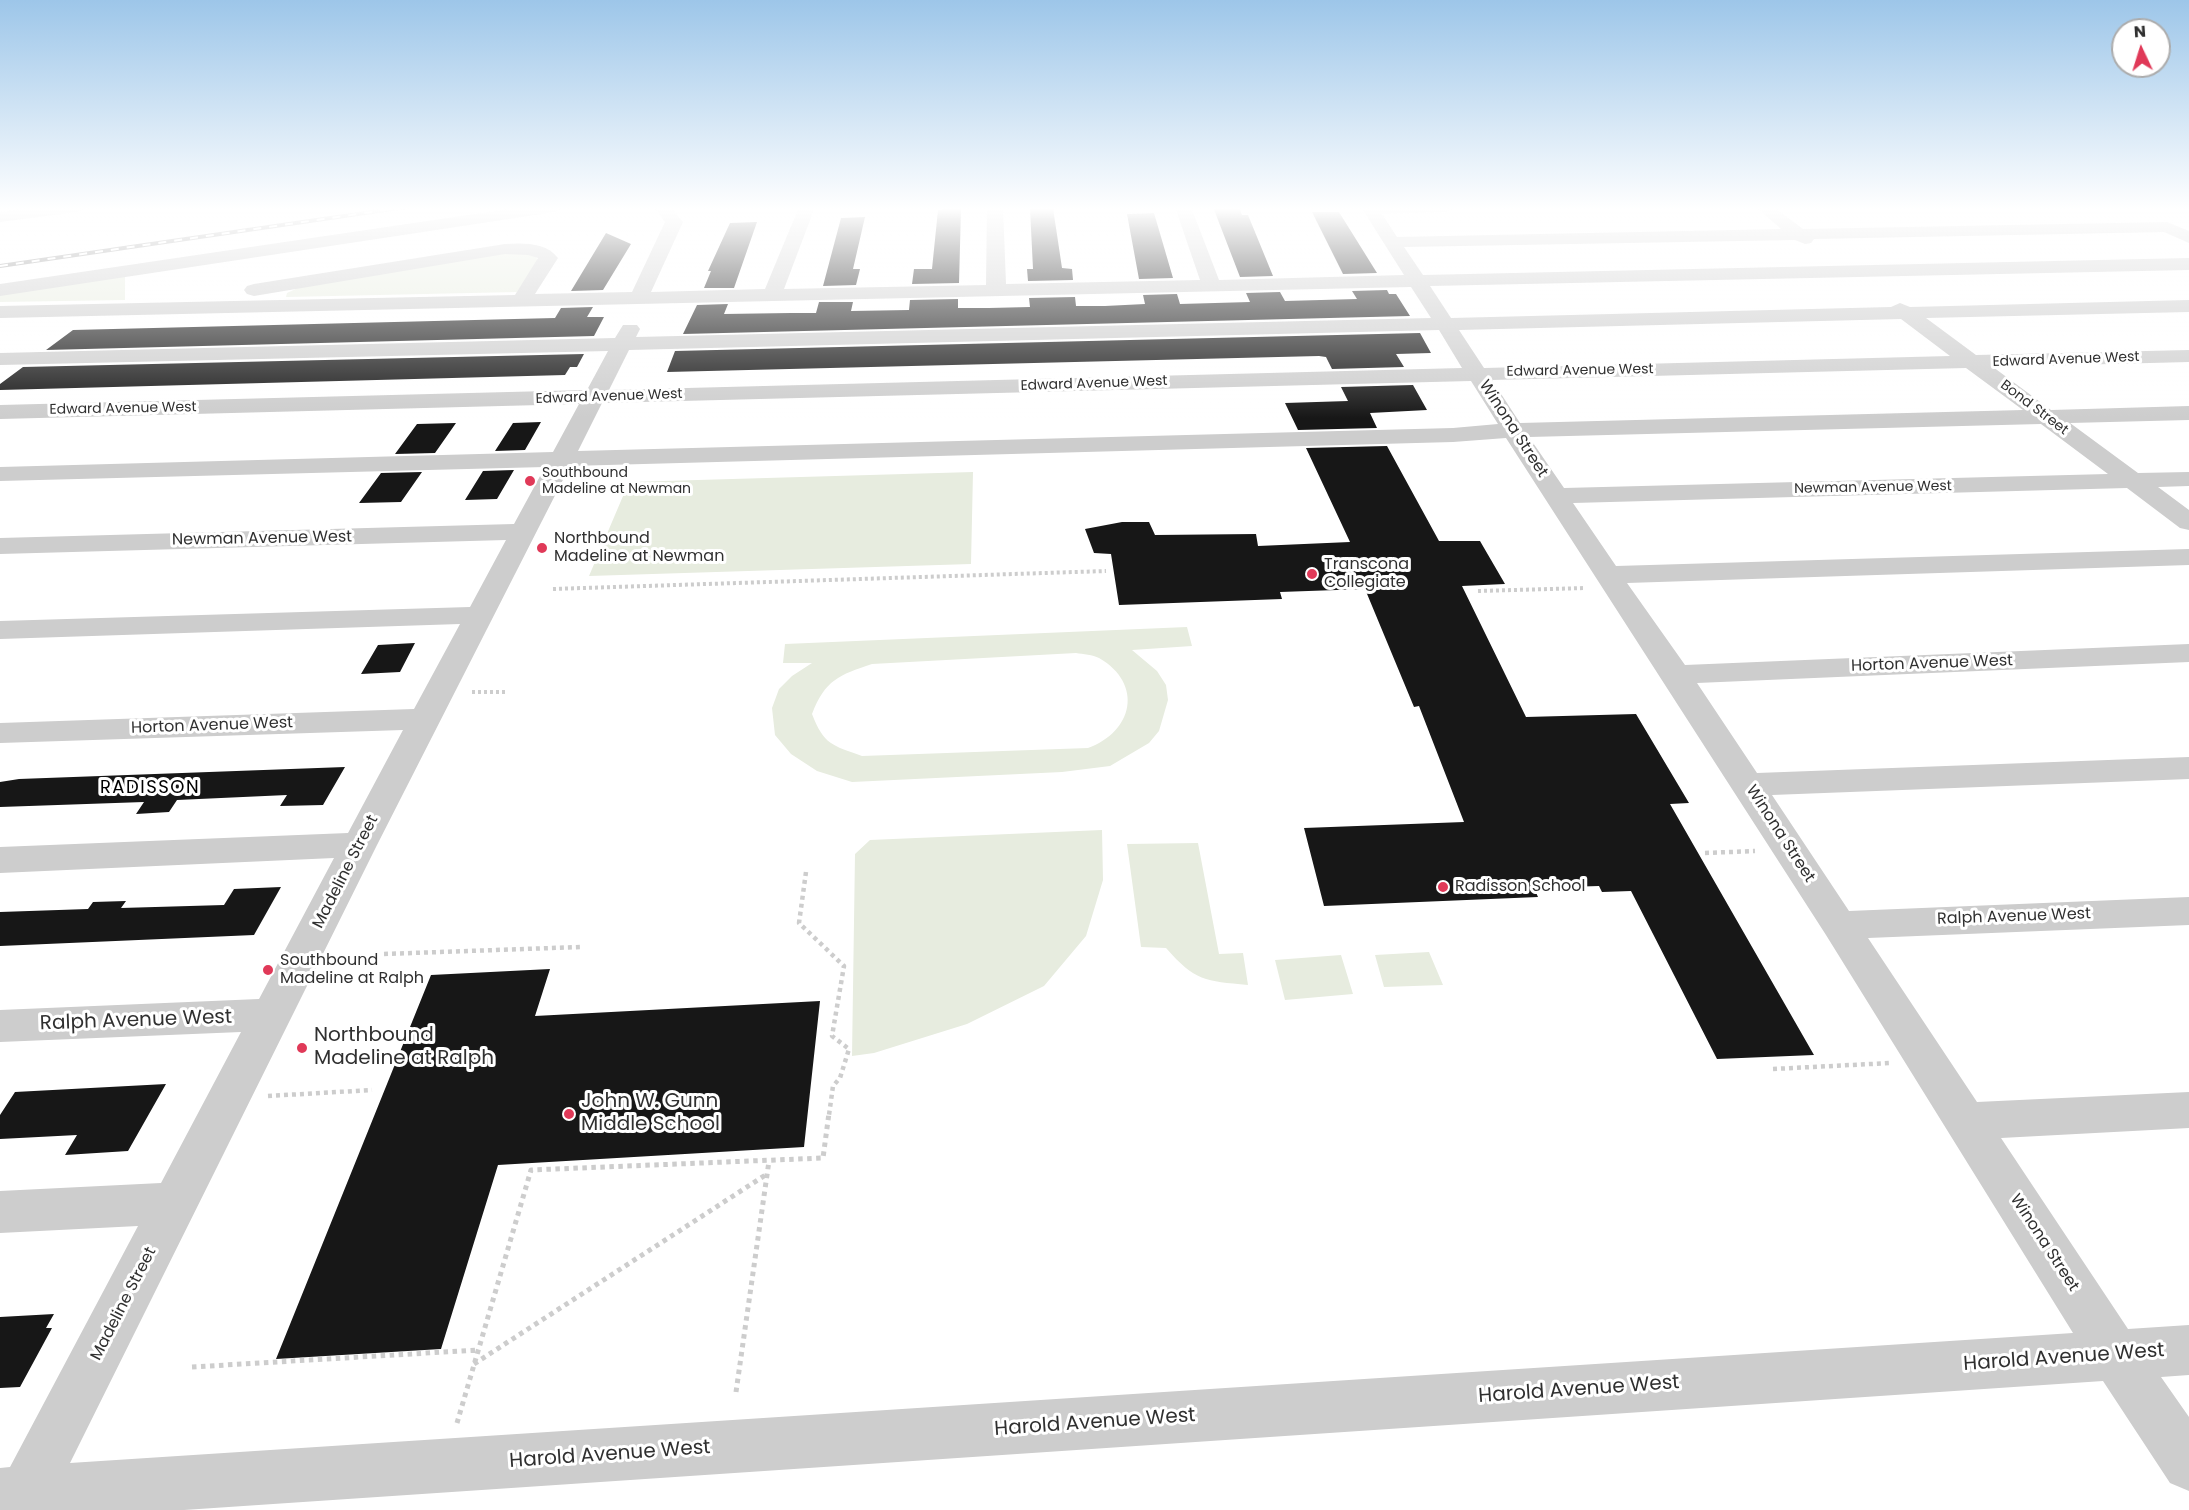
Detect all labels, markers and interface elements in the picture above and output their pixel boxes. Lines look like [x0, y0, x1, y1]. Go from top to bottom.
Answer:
north arrow [2111, 18, 2171, 78]
text: N [2133, 20, 2147, 43]
street label: Edward Avenue West [1992, 349, 2140, 371]
street label: Edward Avenue West [1506, 361, 1654, 381]
street label: Edward Avenue West [1020, 373, 1168, 395]
street label: Winona Street [1474, 377, 1552, 481]
street label: Bond Street [1997, 377, 2071, 439]
street label: Edward Avenue West [535, 386, 683, 408]
street label: Edward Avenue West [49, 399, 197, 419]
place label: Southbound Madeline at Newman [542, 465, 691, 497]
marker: Southbound Madeline at Newman [523, 474, 537, 488]
street label: Newman Avenue West [1794, 478, 1952, 498]
street label: Newman Avenue West [172, 528, 352, 550]
place label: Northbound Madeline at Newman [554, 529, 724, 567]
marker: Northbound Madeline at Newman [535, 541, 549, 555]
place label: Transcona Collegiate [1324, 555, 1409, 593]
marker: Transcona Collegiate [1305, 567, 1319, 581]
street label: Horton Avenue West [1851, 652, 2013, 676]
street label: Horton Avenue West [131, 714, 293, 738]
district label: RADISSON [100, 777, 200, 799]
street label: Winona Street [1741, 782, 1819, 886]
street label: Madeline Street [309, 812, 383, 932]
place label: Radisson School [1455, 877, 1586, 897]
marker: Radisson School [1436, 880, 1450, 894]
street label: Ralph Avenue West [1937, 905, 2091, 929]
place label: Southbound Madeline at Ralph [280, 951, 424, 989]
marker: Southbound Madeline at Ralph [261, 963, 275, 977]
street label: Ralph Avenue West [39, 1006, 233, 1036]
place label: Northbound Madeline at Ralph [314, 1024, 494, 1071]
marker: Northbound Madeline at Ralph [295, 1041, 309, 1055]
place label: John W. Gunn Middle School [581, 1090, 720, 1137]
marker: John W. Gunn Middle School [562, 1107, 576, 1121]
street label: Winona Street [2005, 1191, 2083, 1295]
street label: Madeline Street [87, 1244, 161, 1364]
street label: Harold Avenue West [1963, 1339, 2165, 1377]
street label: Harold Avenue West [1478, 1371, 1680, 1409]
street label: Harold Avenue West [994, 1404, 1196, 1442]
street label: Harold Avenue West [509, 1436, 711, 1474]

